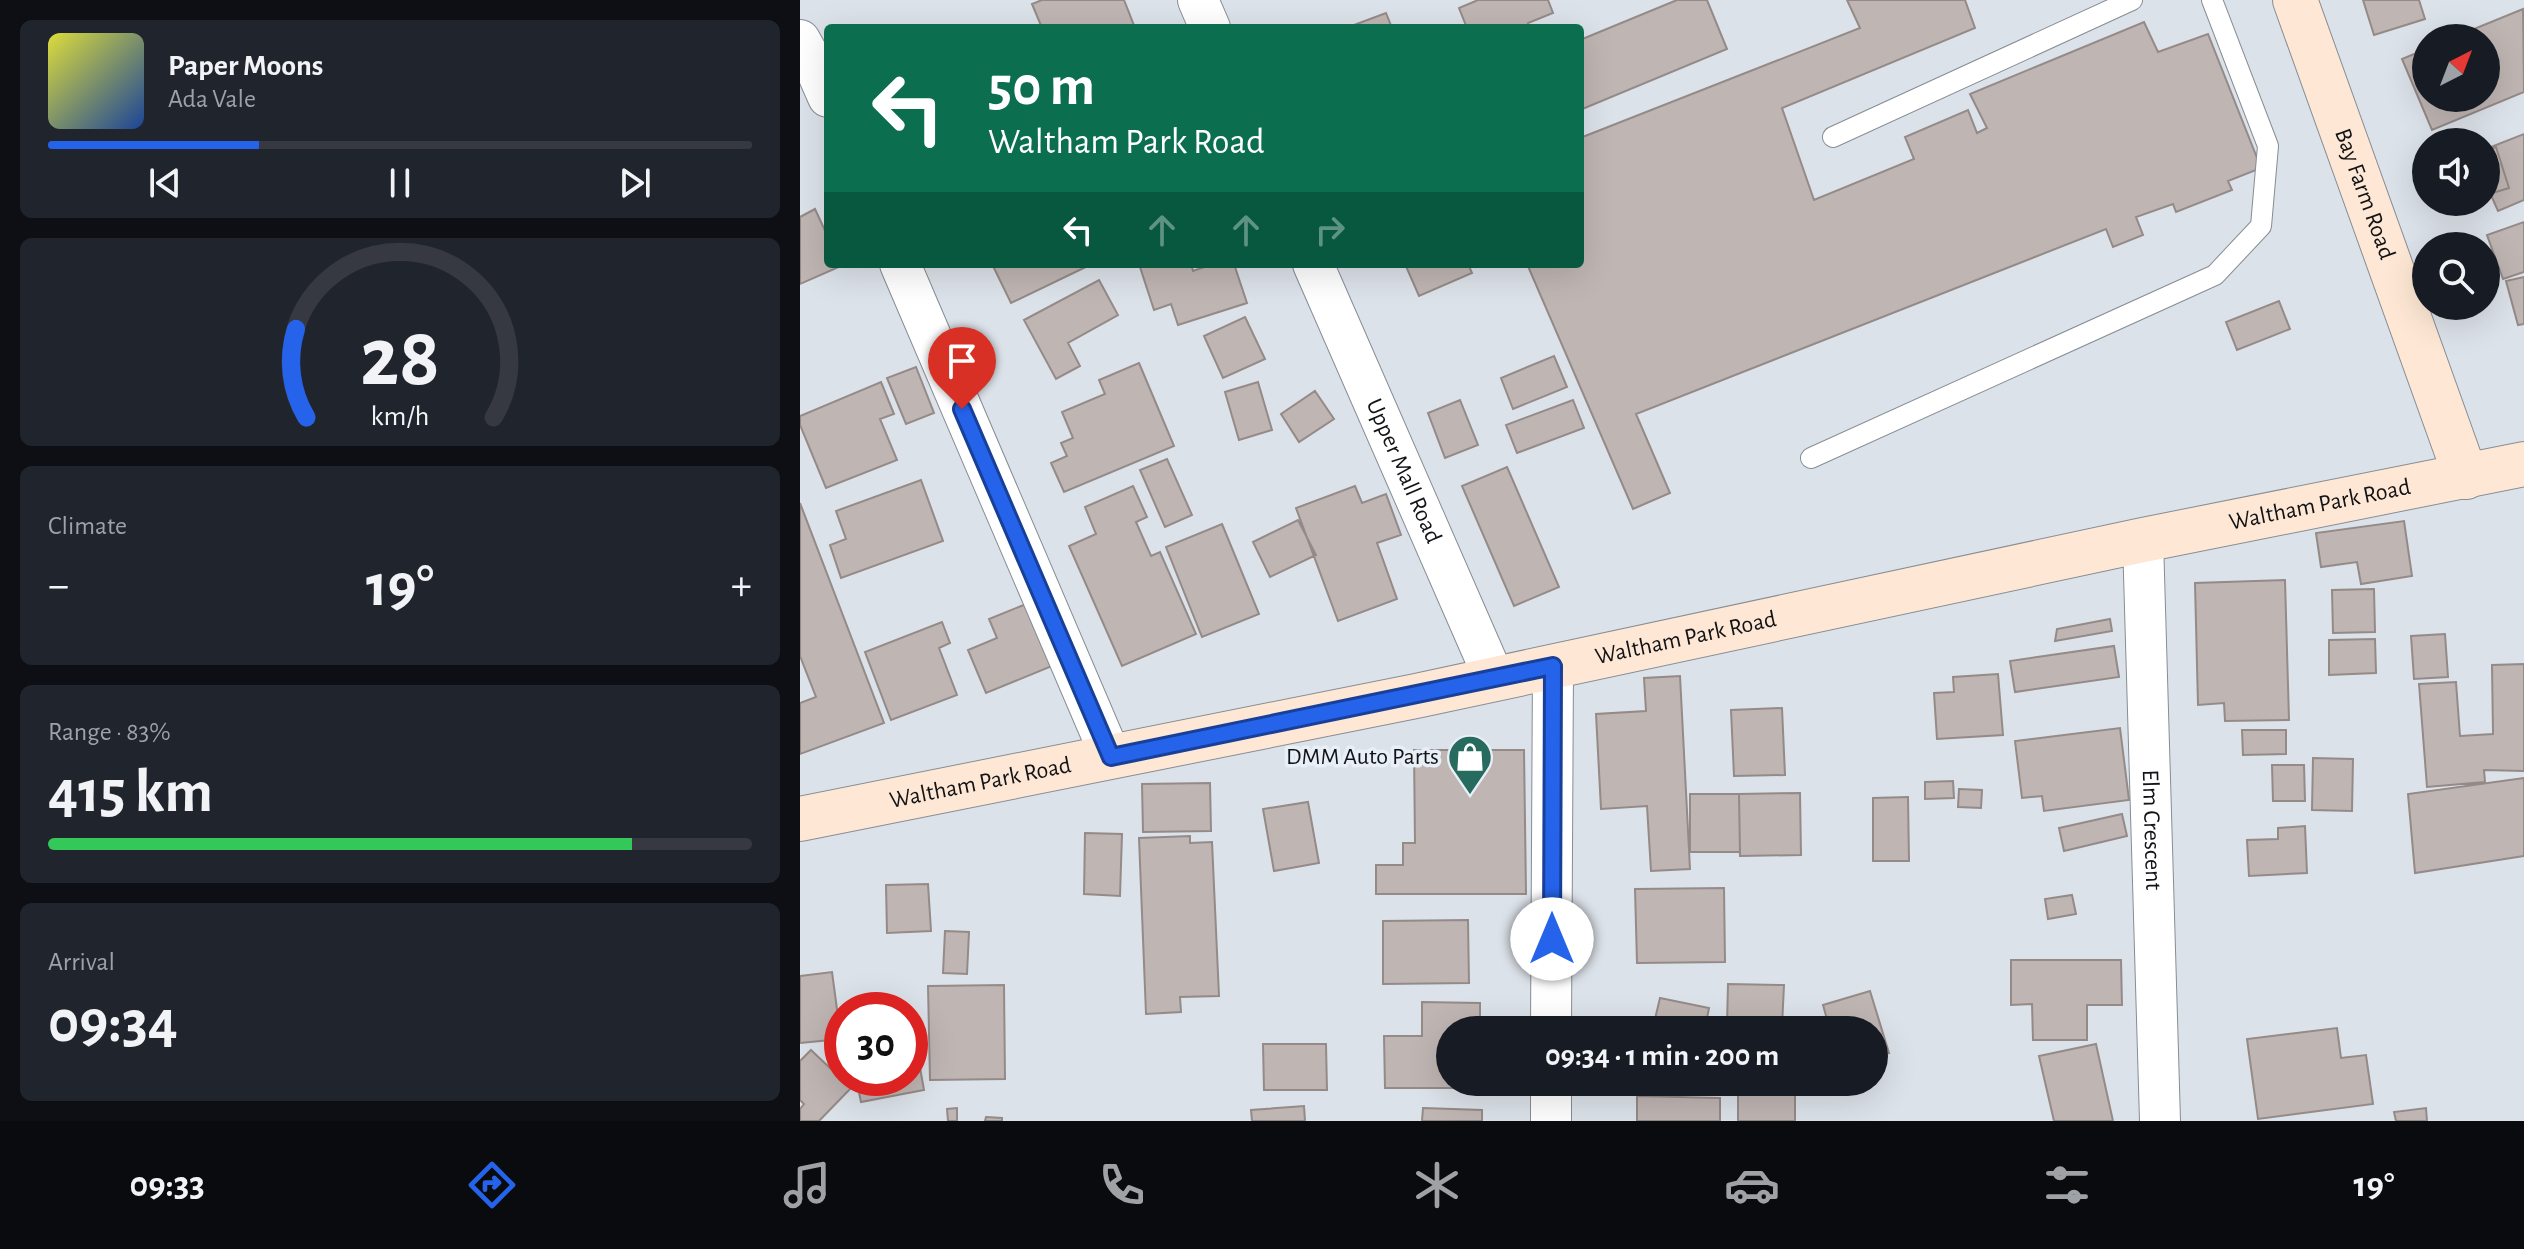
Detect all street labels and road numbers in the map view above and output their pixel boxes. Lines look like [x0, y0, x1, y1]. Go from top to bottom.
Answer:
street label: Bay Farm Road [2330, 125, 2399, 263]
street label: Upper Mall Road [1361, 395, 1446, 547]
street label: Waltham Park Road [2227, 475, 2413, 535]
street label: Waltham Park Road [1593, 607, 1778, 669]
street label: Waltham Park Road [888, 753, 1073, 813]
street label: Elm Crescent [2138, 769, 2165, 891]

